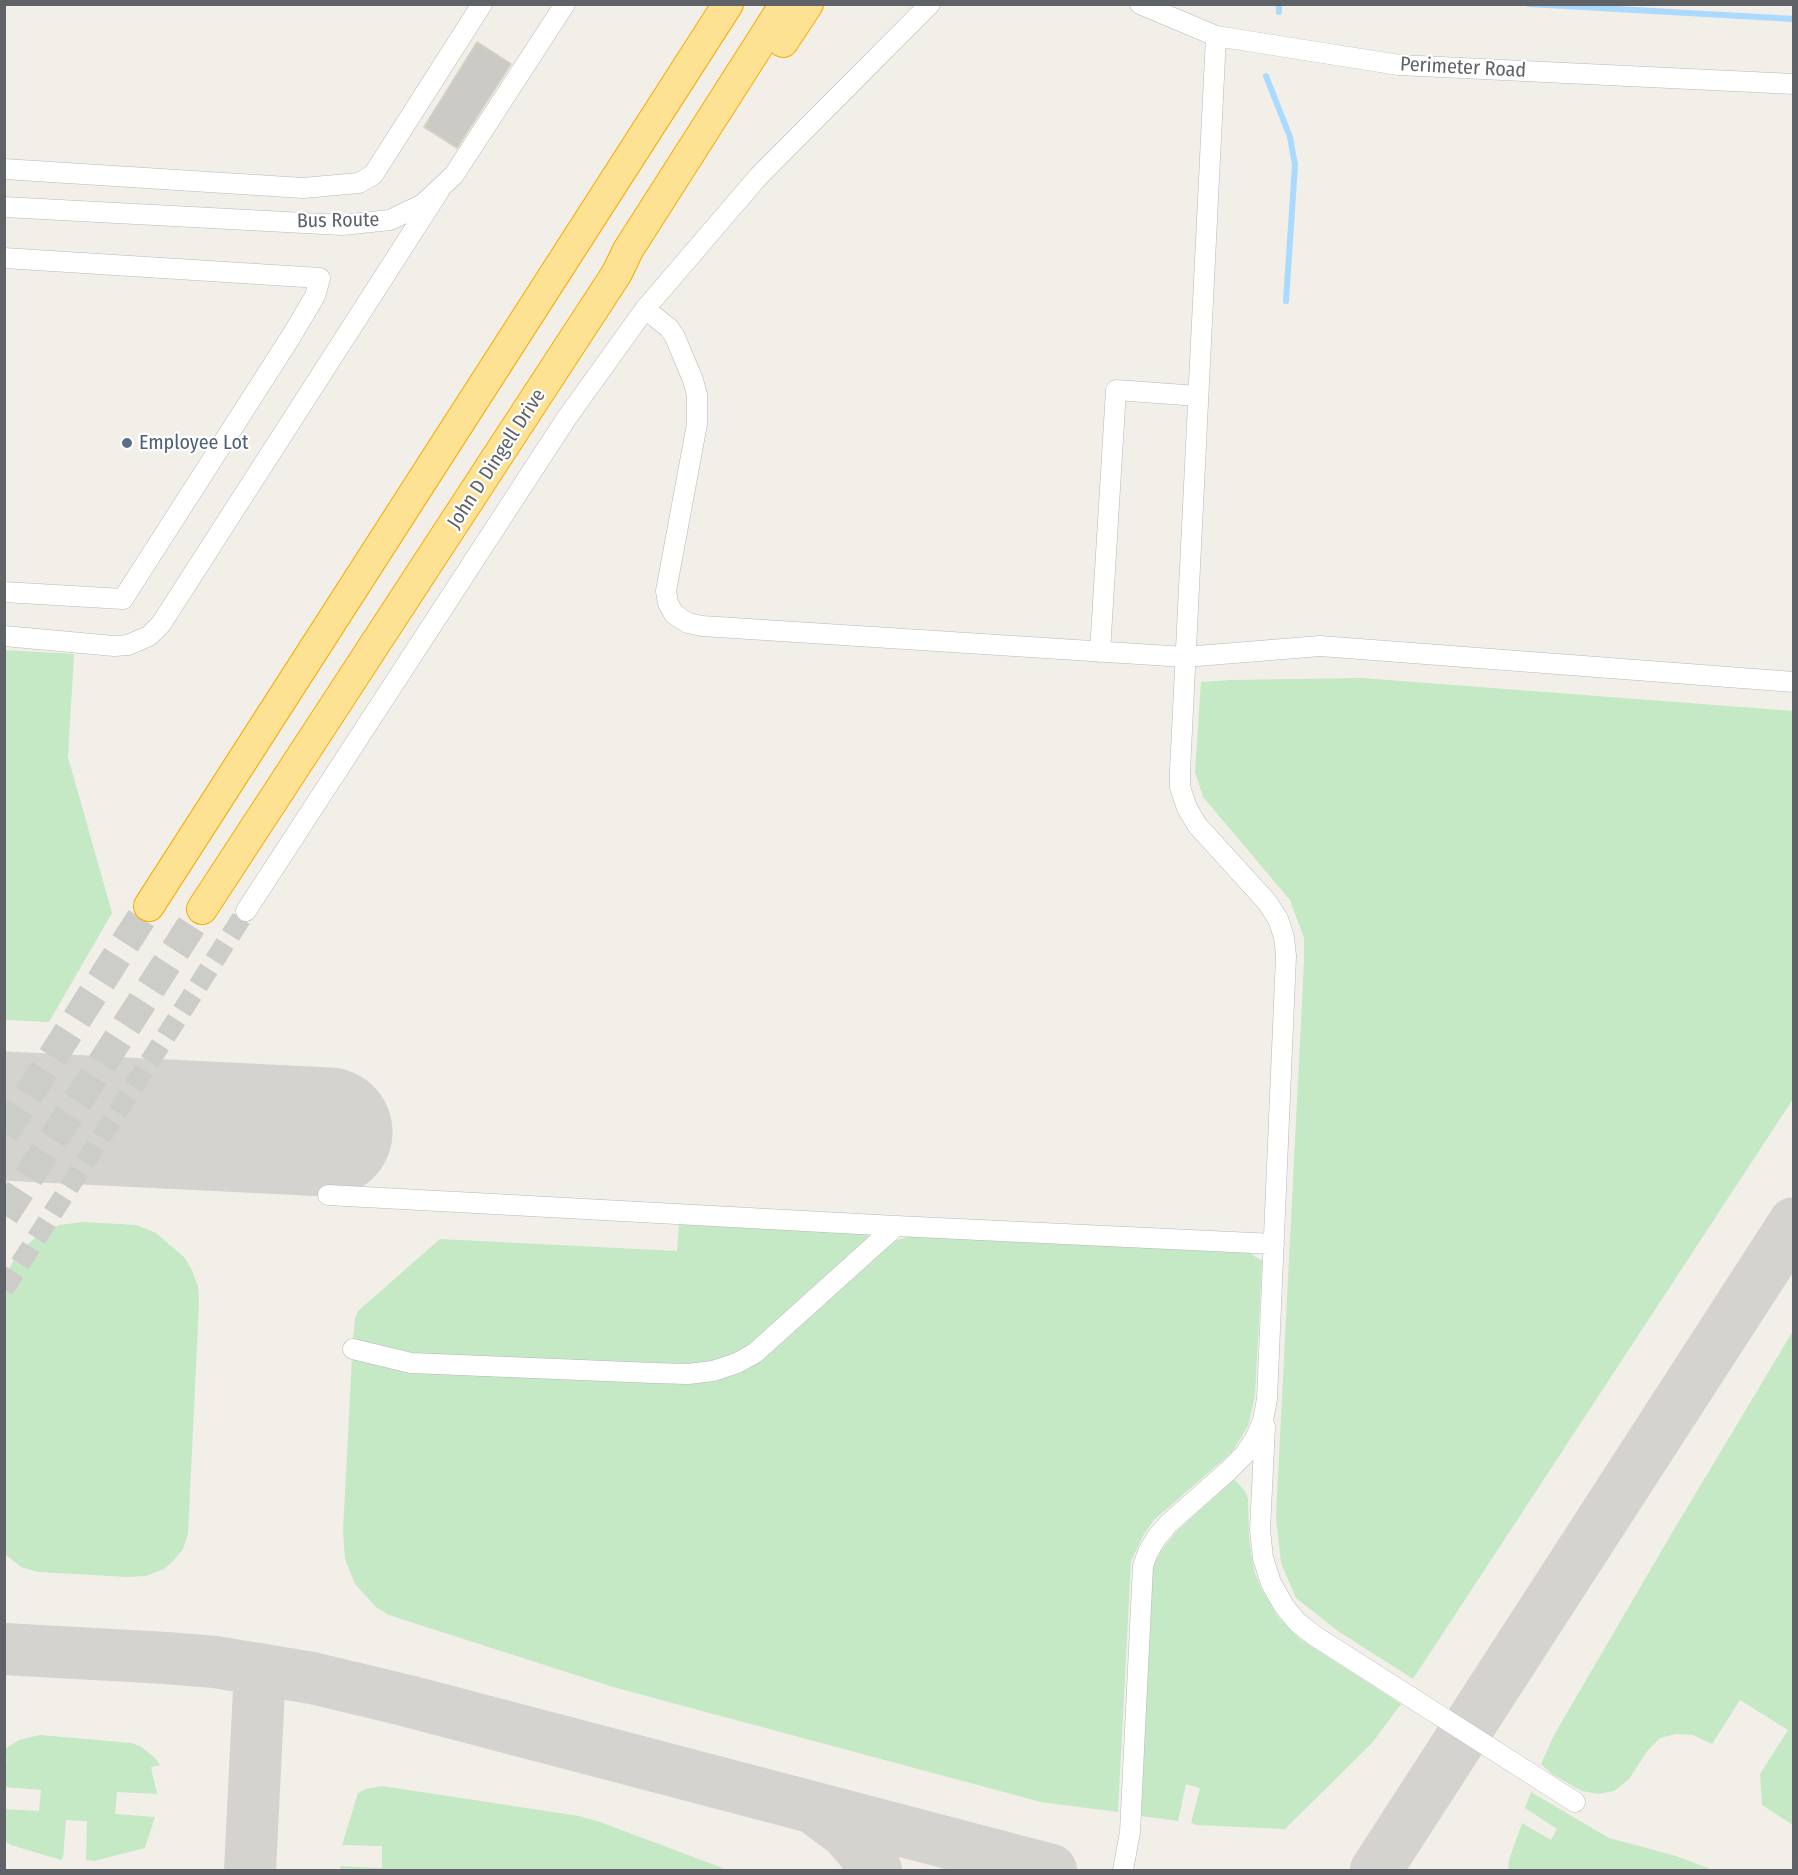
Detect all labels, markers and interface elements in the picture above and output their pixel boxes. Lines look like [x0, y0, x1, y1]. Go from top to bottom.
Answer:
street label: Perimeter Road [1399, 53, 1527, 83]
street label: Bus Route [297, 208, 379, 234]
street label: John D Dingell Drive [443, 385, 551, 533]
place label: Employee Lot [139, 431, 249, 455]
marker: Employee Lot [120, 436, 134, 450]

